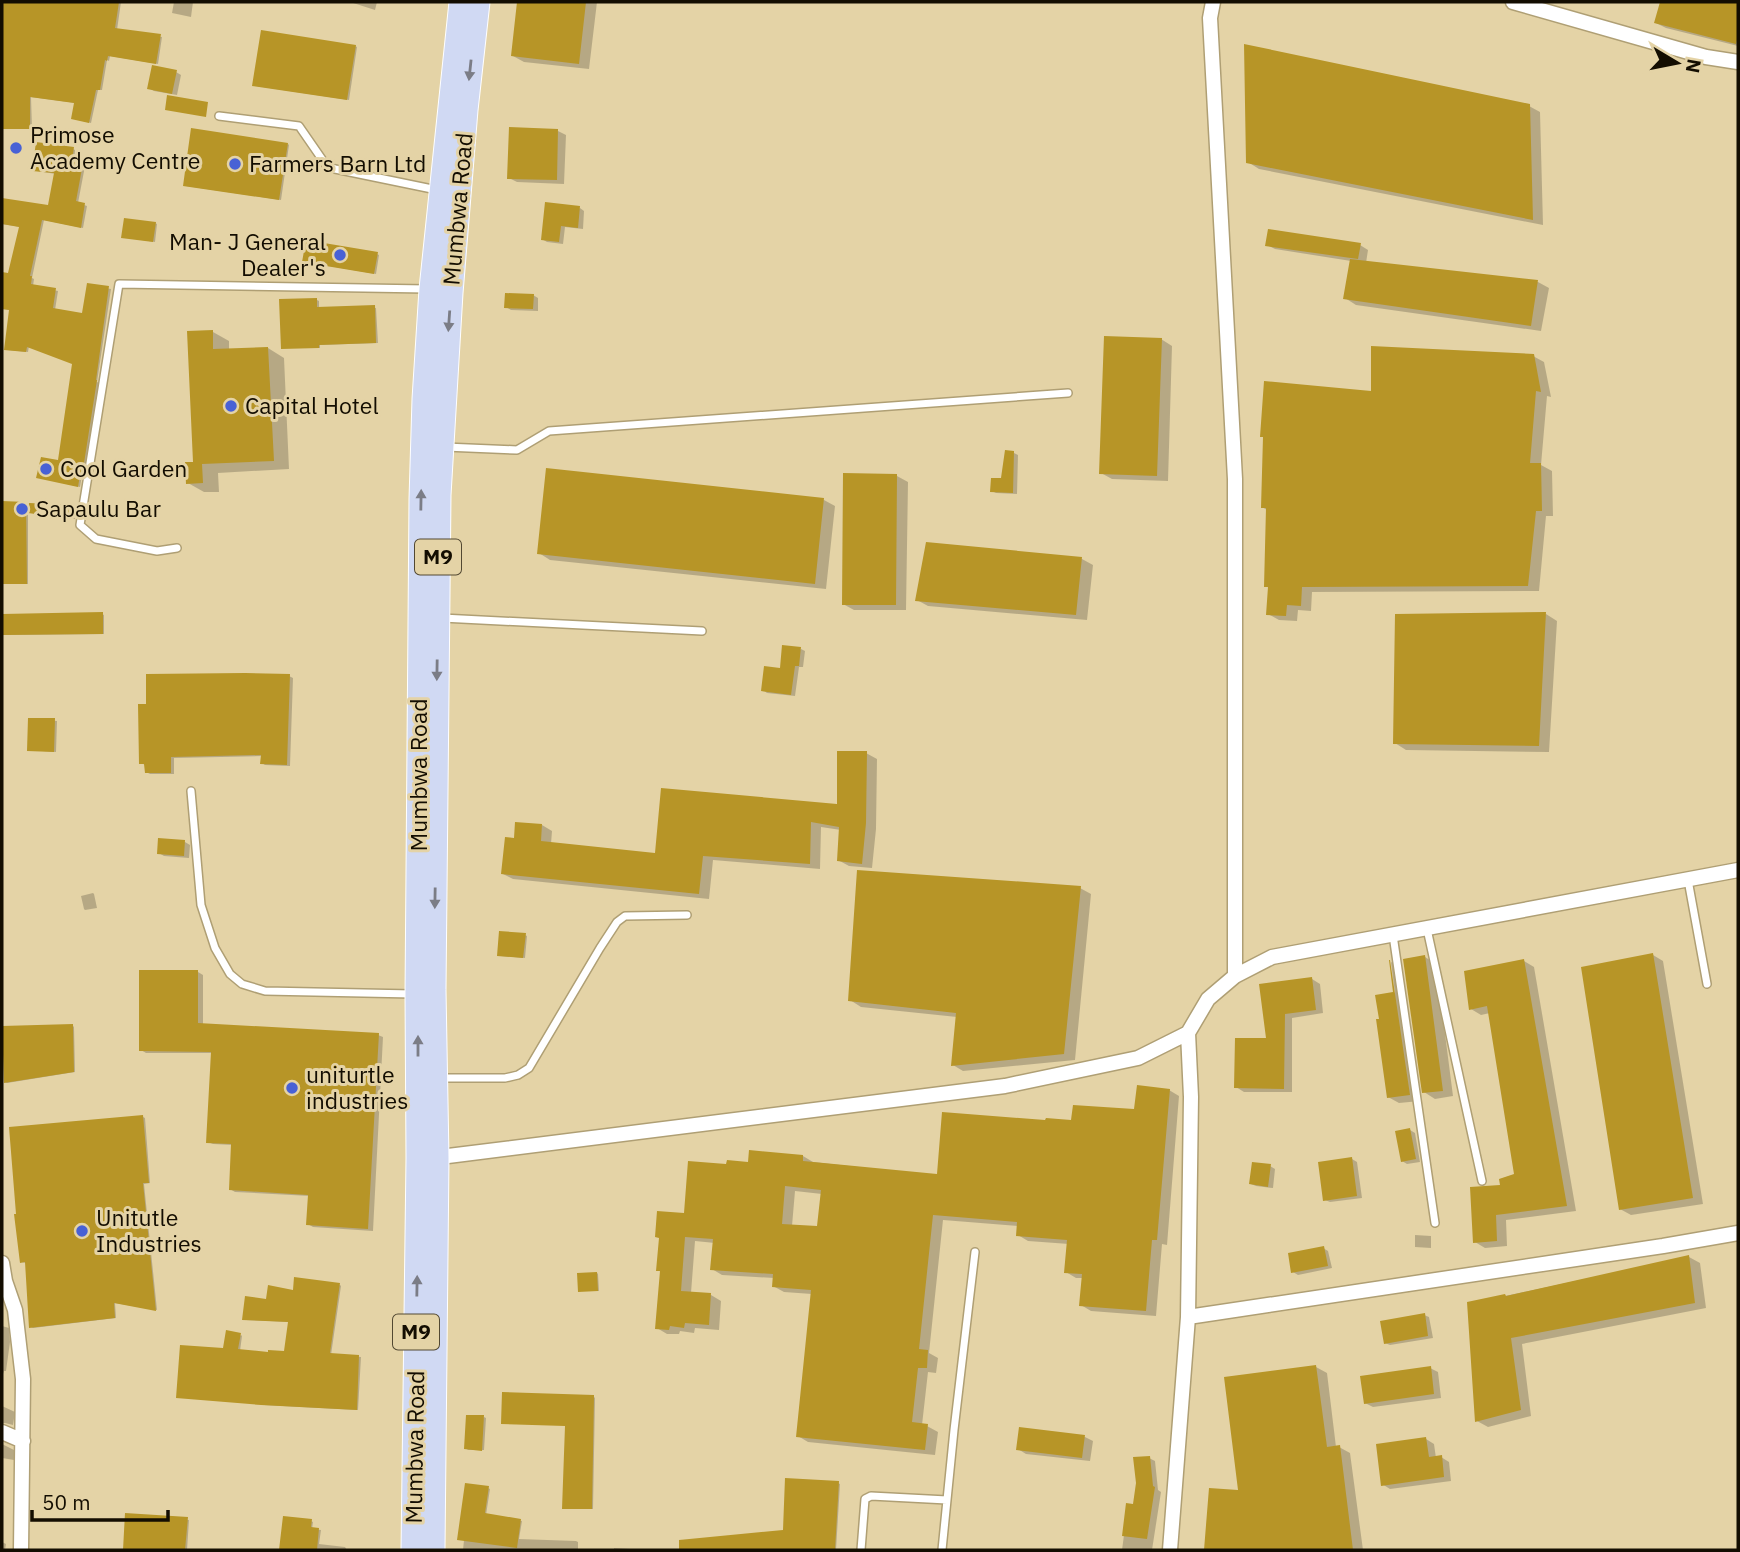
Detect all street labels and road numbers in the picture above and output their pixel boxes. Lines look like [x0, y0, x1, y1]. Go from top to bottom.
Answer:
street label: Mumbwa Road [435, 131, 479, 286]
road number: M9 [415, 540, 461, 574]
street label: Mumbwa Road [403, 698, 433, 852]
road number: M9 [393, 1314, 439, 1350]
street label: Mumbwa Road [398, 1370, 430, 1524]

